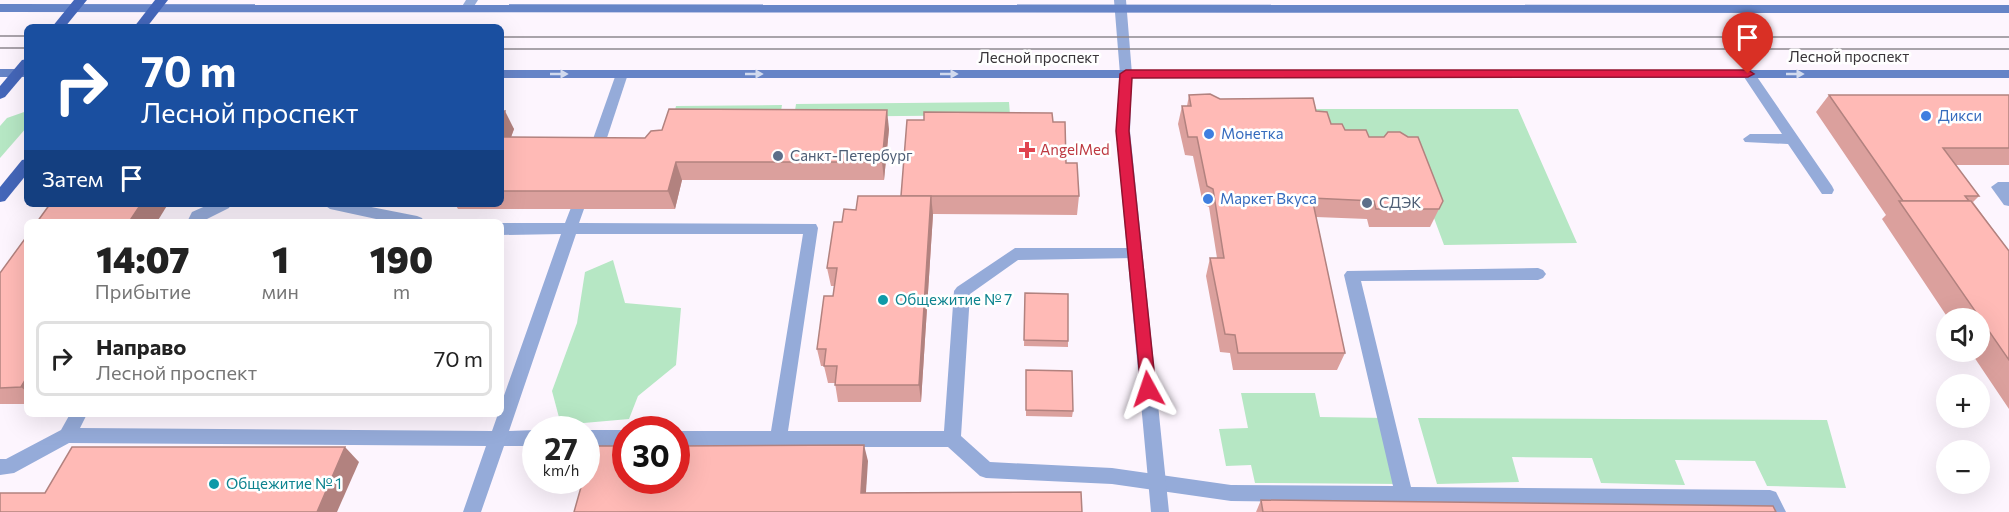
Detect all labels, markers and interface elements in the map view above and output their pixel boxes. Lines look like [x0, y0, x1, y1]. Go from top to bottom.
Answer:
pin [1722, 12, 1773, 74]
icon: arrive [1731, 21, 1764, 54]
text: 70 m [141, 44, 236, 96]
street label: Лесной проспект [1789, 47, 1909, 65]
icon: right [42, 48, 120, 126]
street label: Лесной проспект [979, 48, 1099, 66]
one-way arrow [550, 69, 569, 79]
one-way arrow [745, 69, 764, 79]
one-way arrow [940, 69, 959, 79]
one-way arrow [1786, 69, 1805, 79]
text: Лесной проспект [141, 96, 358, 129]
place label: Дикси [1938, 106, 1982, 124]
marker: Дикси [1919, 109, 1933, 123]
place label: Монетка [1221, 124, 1284, 142]
marker: Монетка [1202, 127, 1216, 141]
place label: AngelMed [1040, 140, 1110, 158]
marker: AngelMed [1018, 141, 1036, 159]
place label: Санкт-Петербург [790, 146, 913, 164]
marker: Санкт-Петербург [771, 149, 785, 163]
icon: arrive [115, 162, 148, 195]
text: Затем [42, 165, 103, 192]
place label: Маркет Вкуса [1220, 189, 1317, 207]
marker: Маркет Вкуса [1201, 192, 1215, 206]
place label: СДЭК [1379, 193, 1421, 211]
marker: СДЭК [1360, 196, 1374, 210]
text: 14:07 [96, 236, 190, 280]
text: 1 [272, 236, 289, 280]
text: 190 [370, 236, 433, 280]
text: Прибытие [95, 279, 191, 303]
text: мин [262, 279, 299, 303]
text: m [393, 279, 410, 303]
place label: Общежитие № 7 [895, 290, 1012, 308]
marker: Общежитие № 7 [876, 293, 890, 307]
map controls [1936, 308, 1990, 494]
button: sound [1936, 308, 1990, 362]
text: Направо [96, 333, 186, 360]
icon: right [45, 342, 78, 375]
text: 70 m [434, 345, 483, 372]
position arrow [1116, 357, 1180, 421]
text: Лесной проспект [96, 360, 257, 384]
button: + [1936, 374, 1990, 428]
speed limit sign: 30 [612, 416, 690, 494]
text: 27 [544, 429, 578, 466]
button: − [1936, 440, 1990, 494]
text: km/h [543, 461, 579, 479]
place label: Общежитие № 1 [226, 474, 342, 492]
marker: Общежитие № 1 [207, 477, 221, 491]

